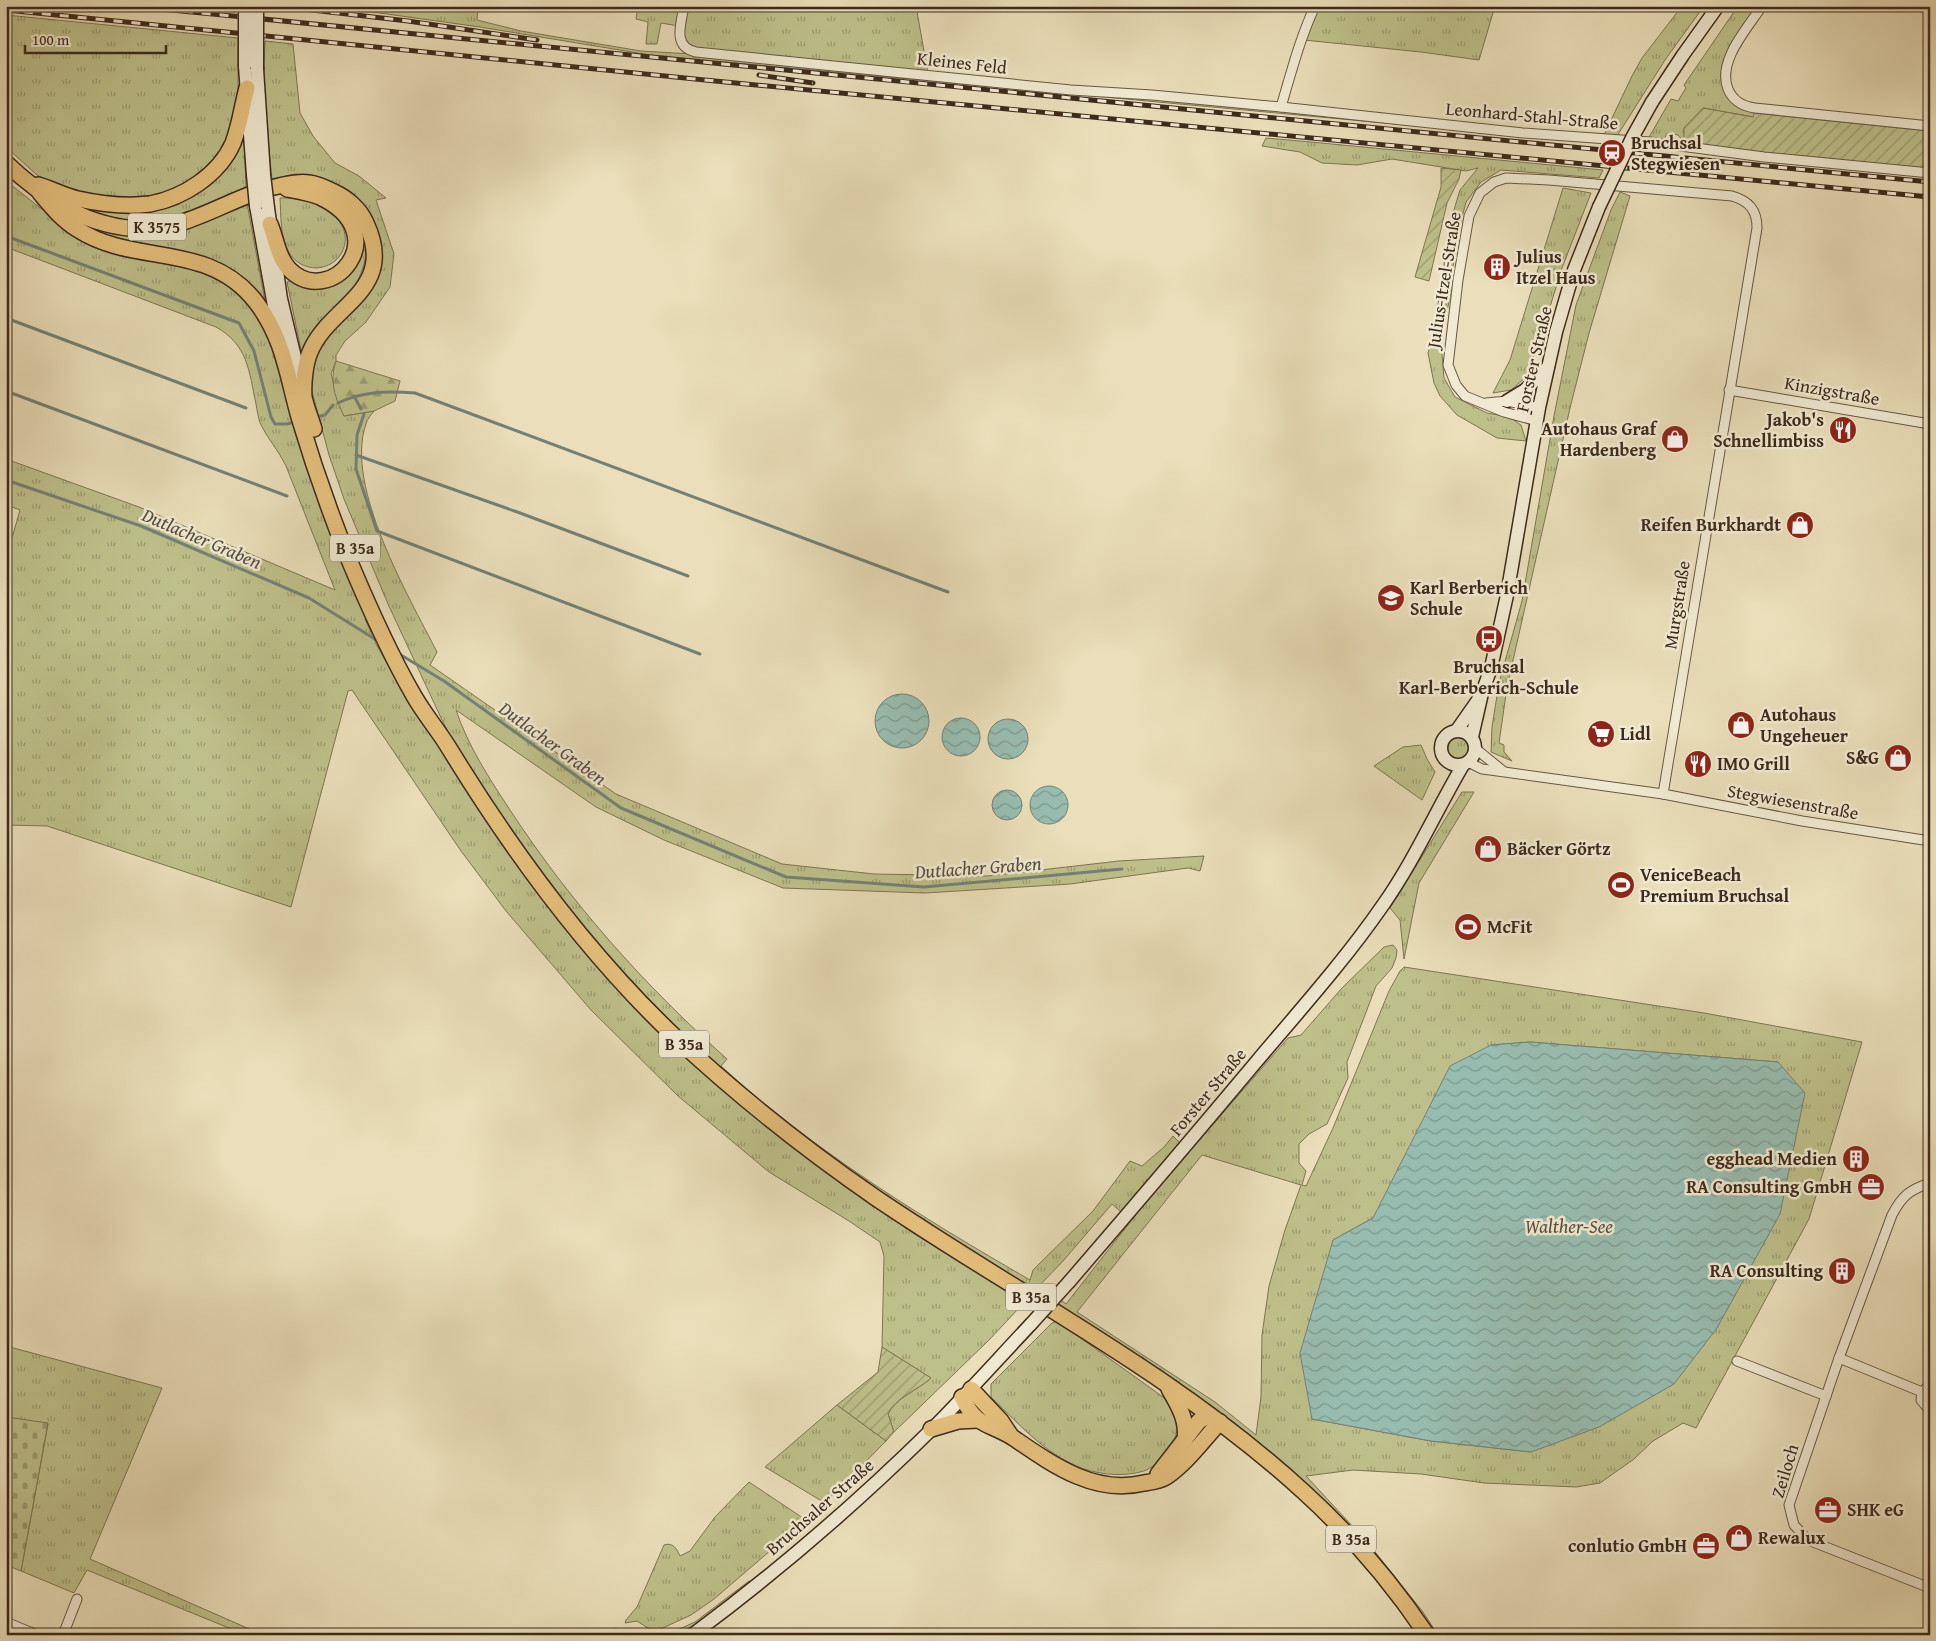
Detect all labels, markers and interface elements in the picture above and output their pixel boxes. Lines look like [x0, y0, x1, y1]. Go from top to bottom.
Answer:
scale bar [25, 22, 166, 54]
text: 100 m [32, 29, 70, 50]
street label: Kleines Feld [916, 44, 1009, 81]
street label: Leonhard-Stahl-Straße [1445, 95, 1619, 136]
place label: Bruchsal Stegwiesen [1631, 129, 1721, 177]
station icon: Bruchsal Stegwiesen [1597, 138, 1627, 168]
street label: Julius-Itzel-Straße [1419, 210, 1468, 352]
road number: K 3575 [128, 213, 186, 240]
place label: Julius Itzel Haus [1513, 243, 1596, 291]
building icon: Julius Itzel Haus [1482, 252, 1512, 282]
street label: Forster Straße [1508, 303, 1559, 414]
street label: Kinzigstraße [1782, 369, 1882, 412]
place label: Jakob's Schnellimbiss [1713, 406, 1824, 454]
place label: Autohaus Graf Hardenberg [1541, 415, 1659, 463]
restaurant icon: Jakob's Schnellimbiss [1828, 415, 1858, 445]
shop icon: Autohaus Graf Hardenberg [1660, 424, 1690, 454]
water label: Dutlacher Graben [137, 500, 266, 576]
shop icon: Reifen Burkhardt [1785, 510, 1815, 540]
place label: Reifen Burkhardt [1641, 511, 1781, 538]
road number: B 35a [330, 534, 380, 562]
street label: Murgstraße [1656, 559, 1697, 651]
place label: Karl Berberich Schule [1410, 574, 1528, 622]
school or university icon: Karl Berberich Schule [1376, 583, 1406, 613]
bus stop icon: Bruchsal Karl-Berberich-Schule [1474, 624, 1504, 654]
place label: Bruchsal Karl-Berberich-Schule [1399, 653, 1579, 701]
water label: Dutlacher Graben [493, 694, 613, 792]
place label: Autohaus Ungeheuer [1760, 701, 1849, 749]
shop icon: Autohaus Ungeheuer [1726, 710, 1756, 740]
supermarket icon: Lidl [1586, 719, 1616, 749]
place label: Lidl [1620, 720, 1651, 747]
shop icon: S&G [1883, 743, 1913, 773]
place label: S&G [1846, 744, 1879, 771]
restaurant icon: IMO Grill [1683, 749, 1713, 779]
place label: IMO Grill [1717, 750, 1790, 777]
street label: Stegwiesenstraße [1725, 777, 1861, 826]
shop icon: Bäcker Görtz [1473, 834, 1503, 864]
place label: Bäcker Görtz [1507, 835, 1611, 862]
water label: Dutlacher Graben [913, 849, 1043, 885]
place label: VeniceBeach Premium Bruchsal [1640, 861, 1789, 909]
sports icon: VeniceBeach Premium Bruchsal [1606, 870, 1636, 900]
sports icon: McFit [1453, 912, 1483, 942]
place label: McFit [1487, 913, 1533, 940]
road number: B 35a [659, 1030, 709, 1058]
street label: Forster Straße [1163, 1042, 1253, 1142]
building icon: egghead Medien [1841, 1144, 1871, 1174]
place label: egghead Medien [1706, 1145, 1837, 1172]
office icon: RA Consulting GmbH [1856, 1172, 1886, 1202]
place label: RA Consulting GmbH [1686, 1173, 1852, 1200]
water label: Walther-See [1525, 1212, 1613, 1240]
building icon: RA Consulting [1827, 1256, 1857, 1286]
place label: RA Consulting [1710, 1257, 1824, 1284]
road number: B 35a [1006, 1284, 1056, 1310]
street label: Zeiloch [1764, 1441, 1805, 1501]
street label: Bruchsaler Straße [760, 1452, 880, 1561]
office icon: SHK eG [1813, 1495, 1843, 1525]
place label: SHK eG [1847, 1496, 1904, 1523]
shop icon: Rewalux [1724, 1523, 1754, 1553]
place label: Rewalux [1758, 1524, 1826, 1551]
road number: B 35a [1326, 1526, 1376, 1552]
office icon: conlutio GmbH [1691, 1531, 1721, 1561]
place label: conlutio GmbH [1568, 1532, 1687, 1559]

